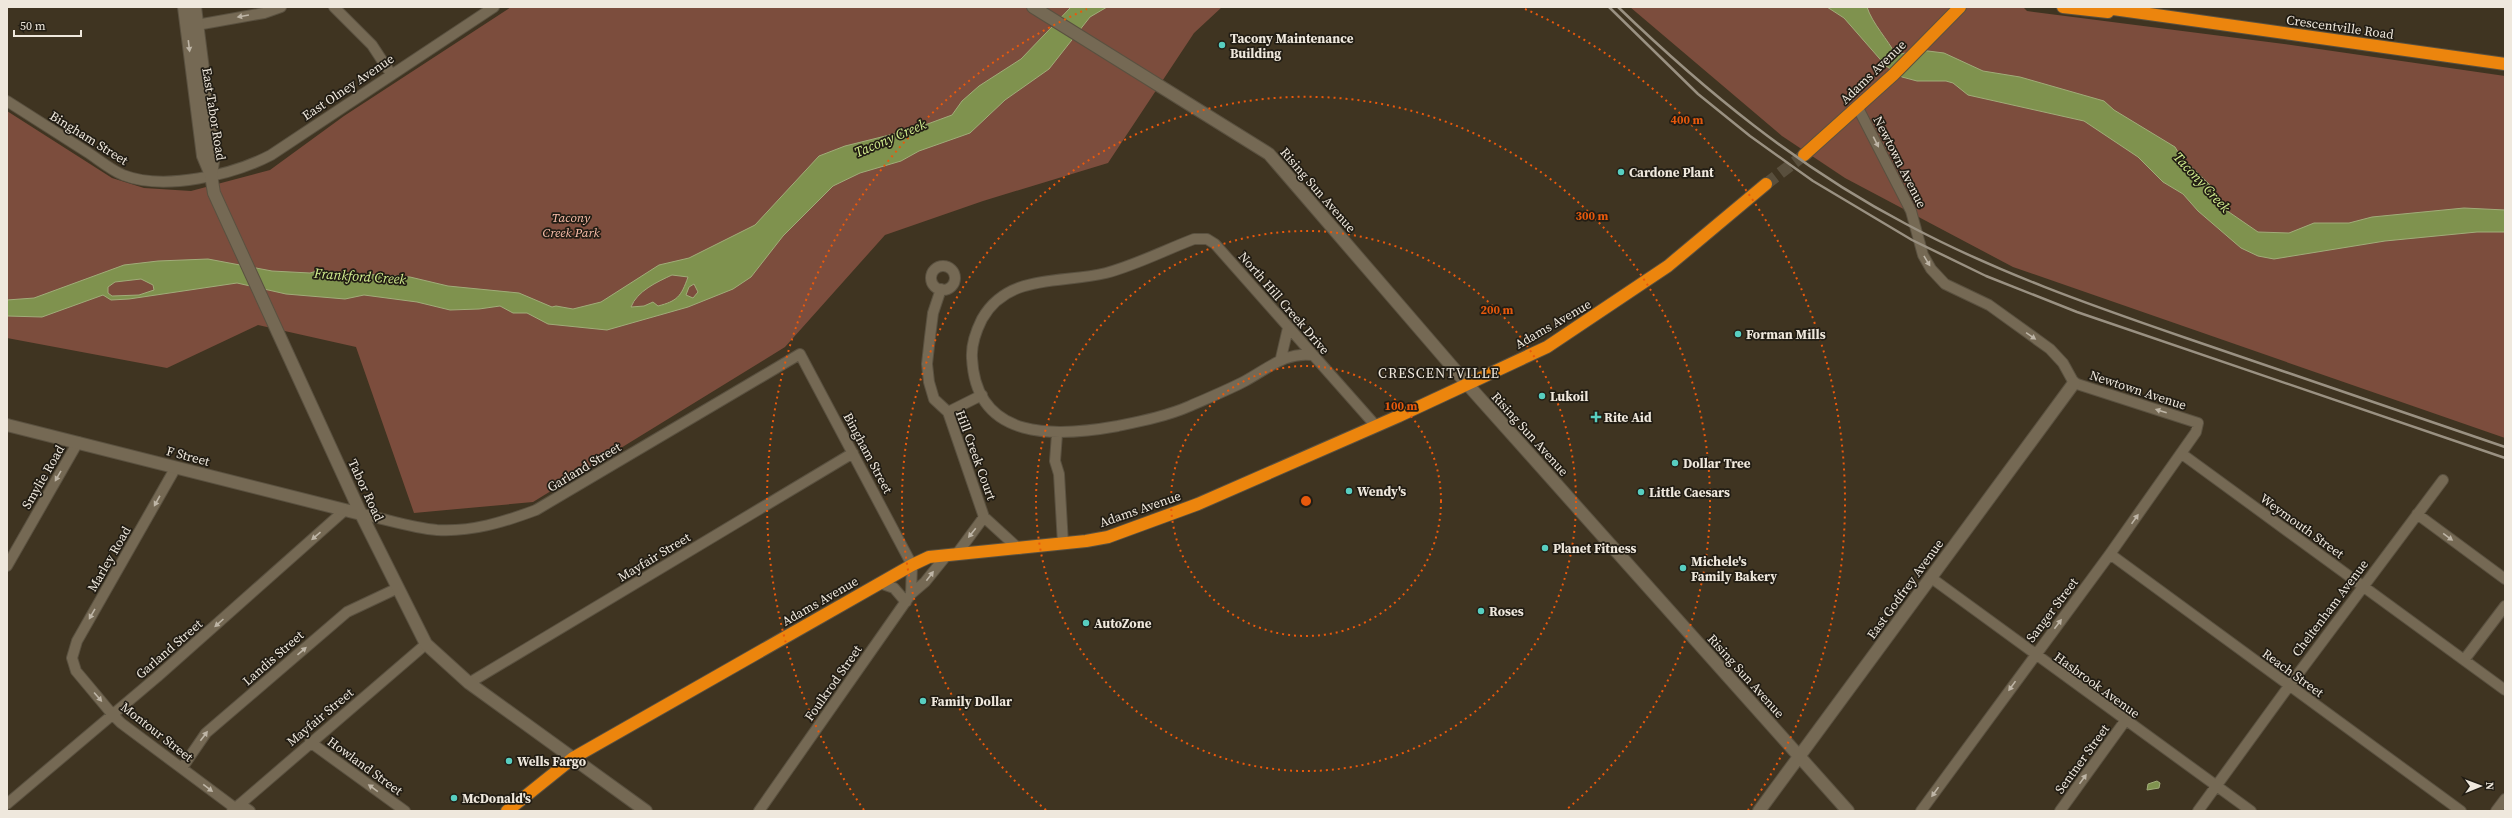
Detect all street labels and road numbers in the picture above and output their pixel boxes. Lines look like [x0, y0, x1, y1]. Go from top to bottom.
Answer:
street label: Crescentville Road [2285, 11, 2395, 43]
street label: Adams Avenue [1836, 36, 1910, 108]
street label: East Olney Avenue [299, 50, 397, 124]
street label: East Tabor Road [198, 66, 230, 162]
street label: Bingham Street [47, 107, 132, 169]
street label: Newtown Avenue [1870, 113, 1931, 211]
street label: Rising Sun Avenue [1276, 144, 1360, 236]
street label: North Hill Creek Drive [1235, 248, 1333, 358]
street label: Adams Avenue [1512, 295, 1594, 353]
street label: Newtown Avenue [2087, 366, 2189, 414]
street label: Rising Sun Avenue [1488, 388, 1572, 480]
street label: Hill Creek Court [952, 408, 1000, 503]
street label: Bingham Street [840, 410, 897, 497]
street label: Garland Street [544, 438, 625, 496]
street label: Smylie Road [18, 441, 68, 512]
street label: F Street [164, 442, 212, 470]
street label: Tabor Road [344, 456, 388, 524]
street label: Adams Avenue [1097, 487, 1183, 531]
street label: Weymouth Street [2257, 490, 2348, 563]
street label: Marley Road [83, 523, 135, 595]
street label: Mayfair Street [615, 528, 694, 585]
street label: East Godfrey Avenue [1863, 535, 1947, 642]
street label: Cheltenham Avenue [2288, 556, 2372, 660]
street label: Adams Avenue [779, 572, 861, 630]
street label: Sanger Street [2022, 574, 2082, 646]
street label: Garland Street [132, 615, 206, 683]
street label: Landis Street [239, 626, 308, 689]
street label: Rising Sun Avenue [1704, 630, 1788, 722]
street label: Foulkrod Street [800, 641, 866, 724]
street label: Reach Street [2259, 645, 2328, 702]
street label: Hasbrook Avenue [2051, 648, 2144, 722]
street label: Mayfair Street [283, 684, 357, 750]
street label: Montour Street [117, 698, 197, 766]
street label: Sentner Street [2051, 720, 2113, 797]
street label: Howland Street [324, 733, 407, 799]

